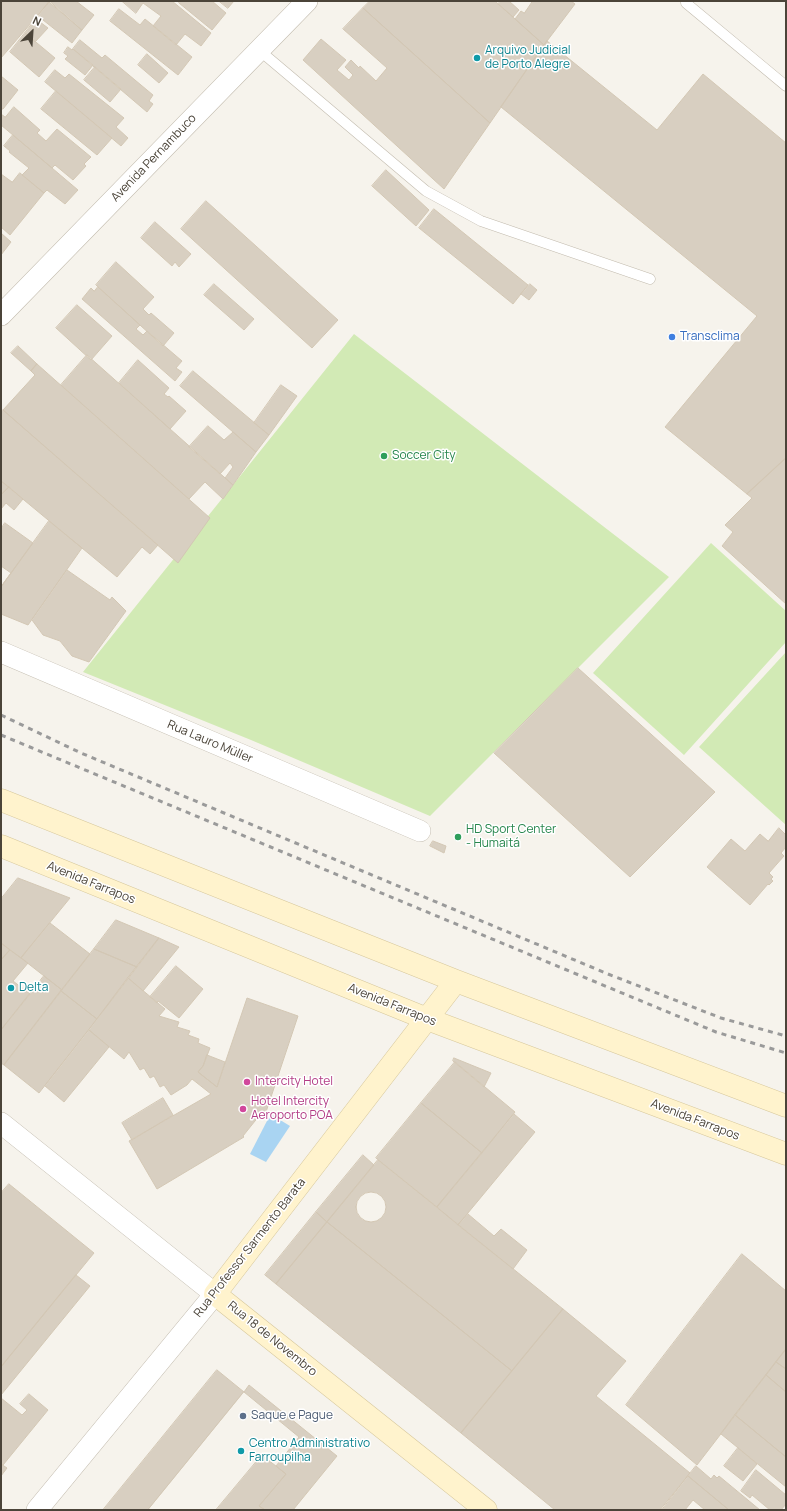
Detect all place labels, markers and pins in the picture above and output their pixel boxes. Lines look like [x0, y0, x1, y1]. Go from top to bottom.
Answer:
place label: Arquivo Judicial de Porto Alegre [485, 44, 571, 72]
marker: Arquivo Judicial de Porto Alegre [472, 53, 482, 63]
place label: Transclima [680, 330, 740, 344]
marker: Transclima [667, 332, 677, 342]
place label: Soccer City [392, 449, 456, 463]
marker: Soccer City [379, 451, 389, 461]
place label: HD Sport Center - Humaitá [466, 823, 556, 851]
marker: HD Sport Center - Humaitá [453, 832, 463, 842]
place label: Delta [19, 981, 48, 995]
marker: Delta [6, 983, 16, 993]
place label: Intercity Hotel [255, 1075, 333, 1089]
marker: Intercity Hotel [242, 1077, 252, 1087]
place label: Hotel Intercity Aeroporto POA [251, 1095, 333, 1123]
marker: Hotel Intercity Aeroporto POA [238, 1104, 248, 1114]
place label: Saque e Pague [251, 1409, 333, 1423]
marker: Saque e Pague [238, 1411, 248, 1421]
place label: Centro Administrativo Farroupilha [249, 1437, 370, 1465]
marker: Centro Administrativo Farroupilha [236, 1446, 246, 1456]

